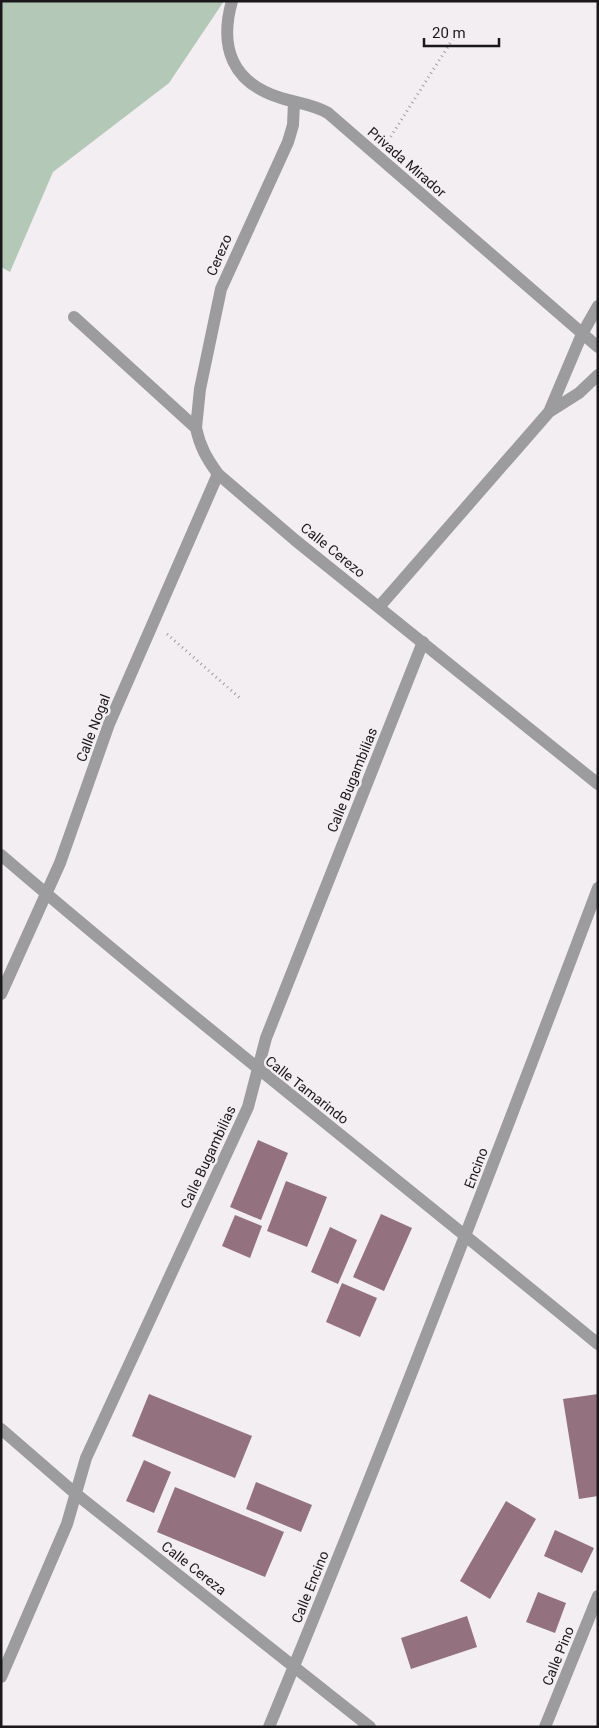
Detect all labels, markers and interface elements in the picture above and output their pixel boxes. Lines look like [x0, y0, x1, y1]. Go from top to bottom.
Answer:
scale bar [424, 15, 499, 47]
text: 20 m [432, 24, 466, 42]
street label: Privada Mirador [365, 124, 450, 201]
street label: Cerezo [203, 232, 235, 278]
street label: Calle Cerezo [298, 519, 368, 581]
street label: Calle Nogal [73, 692, 113, 764]
street label: Calle Bugambilias [324, 725, 380, 835]
street label: Calle Tamarindo [262, 1053, 352, 1127]
street label: Calle Bugambilias [177, 1103, 239, 1211]
street label: Encino [461, 1145, 491, 1191]
street label: Calle Cereza [159, 1538, 229, 1598]
street label: Calle Encino [288, 1548, 332, 1625]
street label: Calle Pino [539, 1624, 577, 1688]

